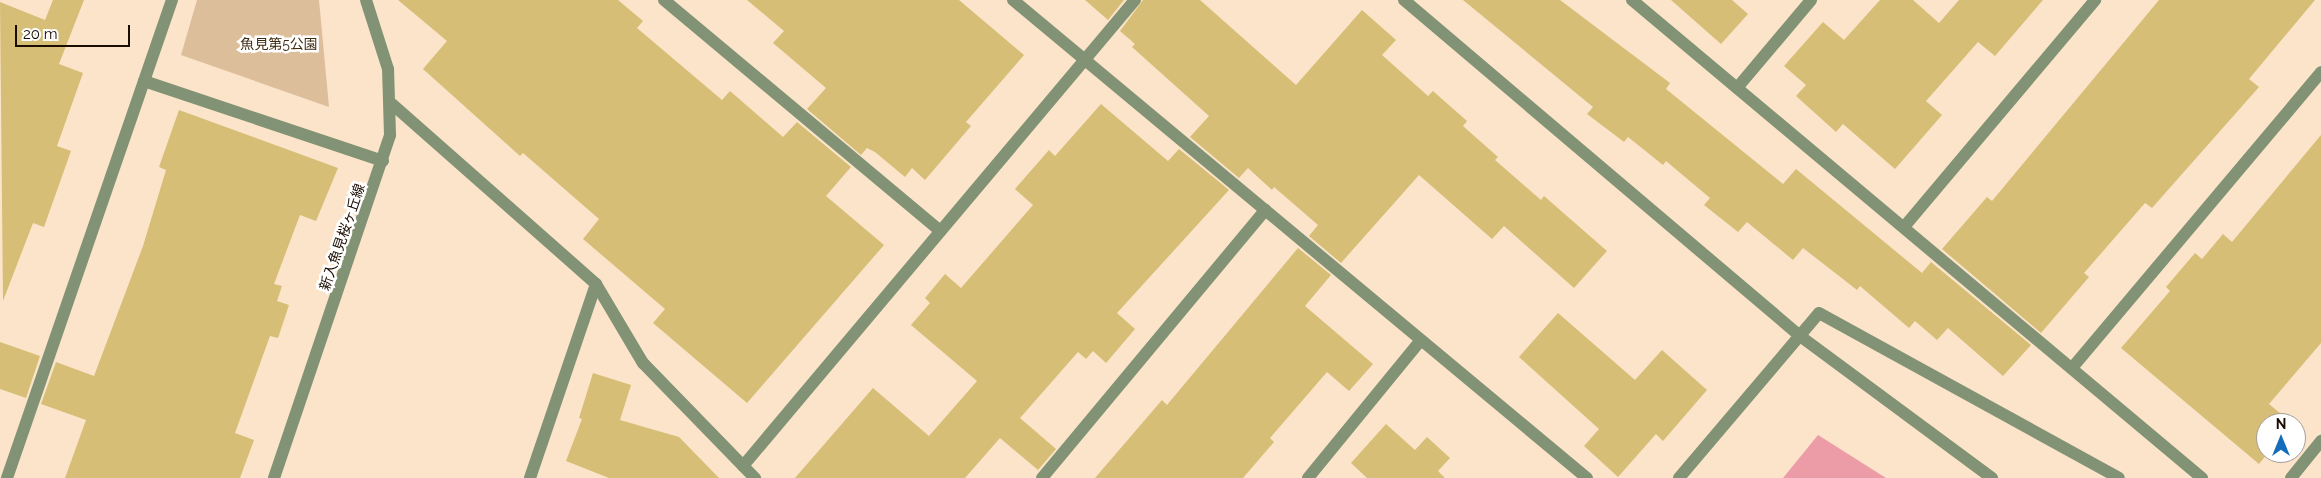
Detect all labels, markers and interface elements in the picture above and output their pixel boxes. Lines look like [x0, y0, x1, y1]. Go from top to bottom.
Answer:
scale bar [18, 15, 132, 47]
text: 20 m [23, 25, 58, 43]
park label: 魚見第5公園 [240, 36, 318, 52]
street label: 新入魚見桜ヶ丘線 [316, 181, 368, 293]
north arrow [2256, 413, 2306, 463]
text: N [2276, 416, 2286, 432]

